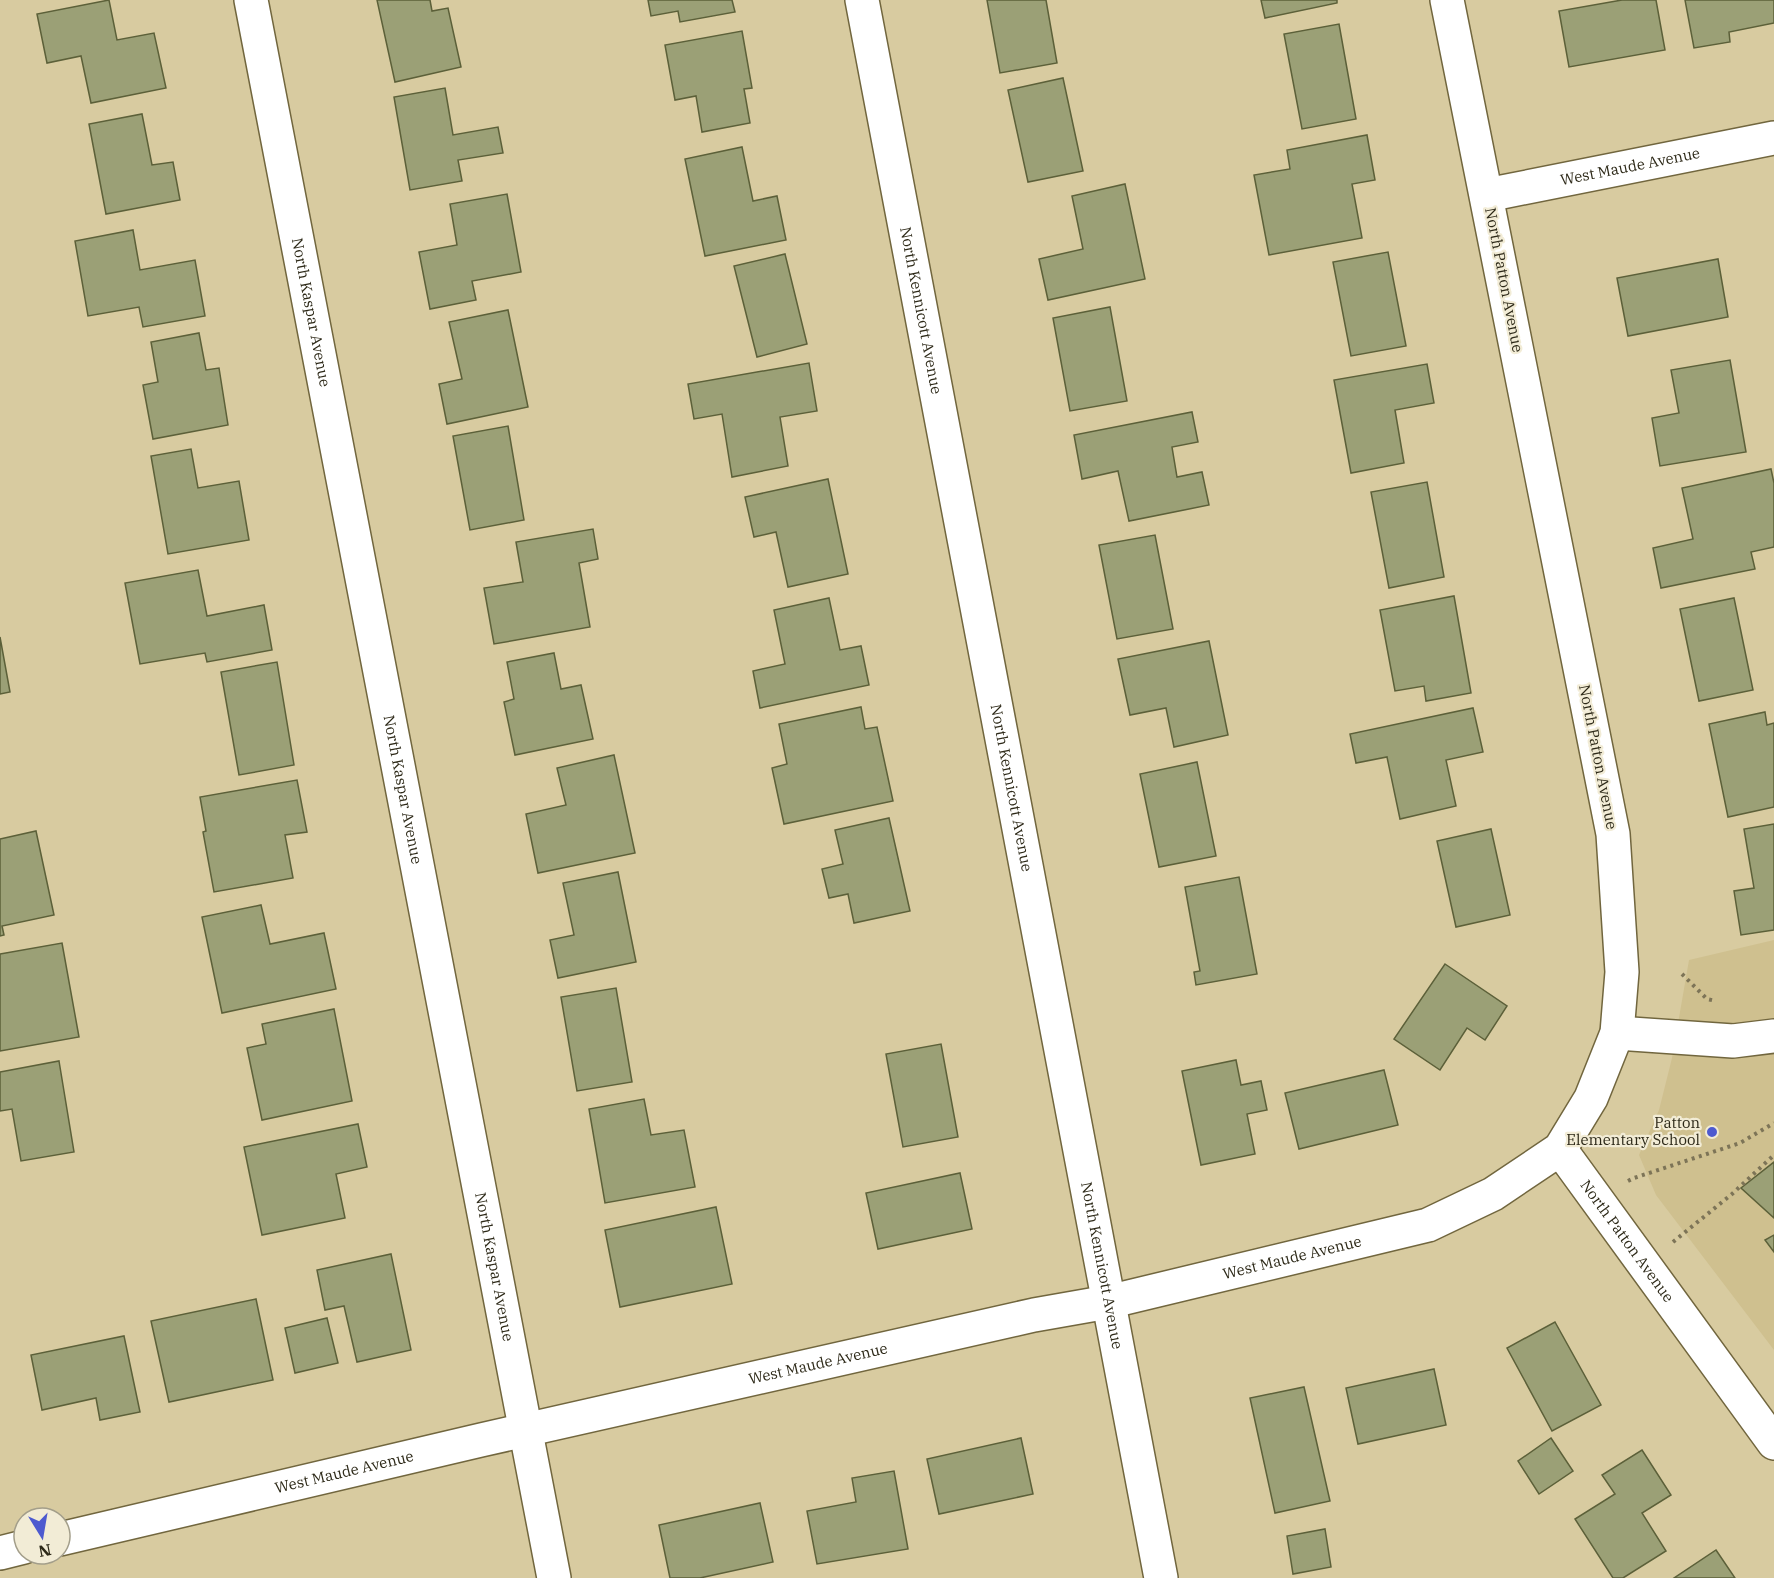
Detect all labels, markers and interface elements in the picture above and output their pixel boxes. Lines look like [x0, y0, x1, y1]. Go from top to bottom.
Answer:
street label: West Maude Avenue [1559, 143, 1702, 189]
street label: North Patton Avenue [1481, 206, 1528, 354]
street label: North Kennicott Avenue [896, 225, 946, 396]
street label: North Kaspar Avenue [288, 236, 335, 388]
street label: North Patton Avenue [1575, 683, 1622, 831]
street label: North Kennicott Avenue [987, 703, 1037, 873]
street label: North Kaspar Avenue [379, 713, 427, 866]
place label: Patton Elementary School [1566, 1113, 1700, 1149]
marker: Patton Elementary School [1705, 1125, 1719, 1139]
street label: North Patton Avenue [1577, 1176, 1678, 1306]
street label: North Kennicott Avenue [1077, 1180, 1127, 1351]
street label: North Kaspar Avenue [471, 1191, 518, 1343]
street label: West Maude Avenue [1221, 1231, 1363, 1283]
street label: West Maude Avenue [747, 1338, 889, 1388]
street label: West Maude Avenue [273, 1446, 415, 1497]
north arrow [12, 1506, 72, 1566]
text: N [37, 1540, 53, 1562]

